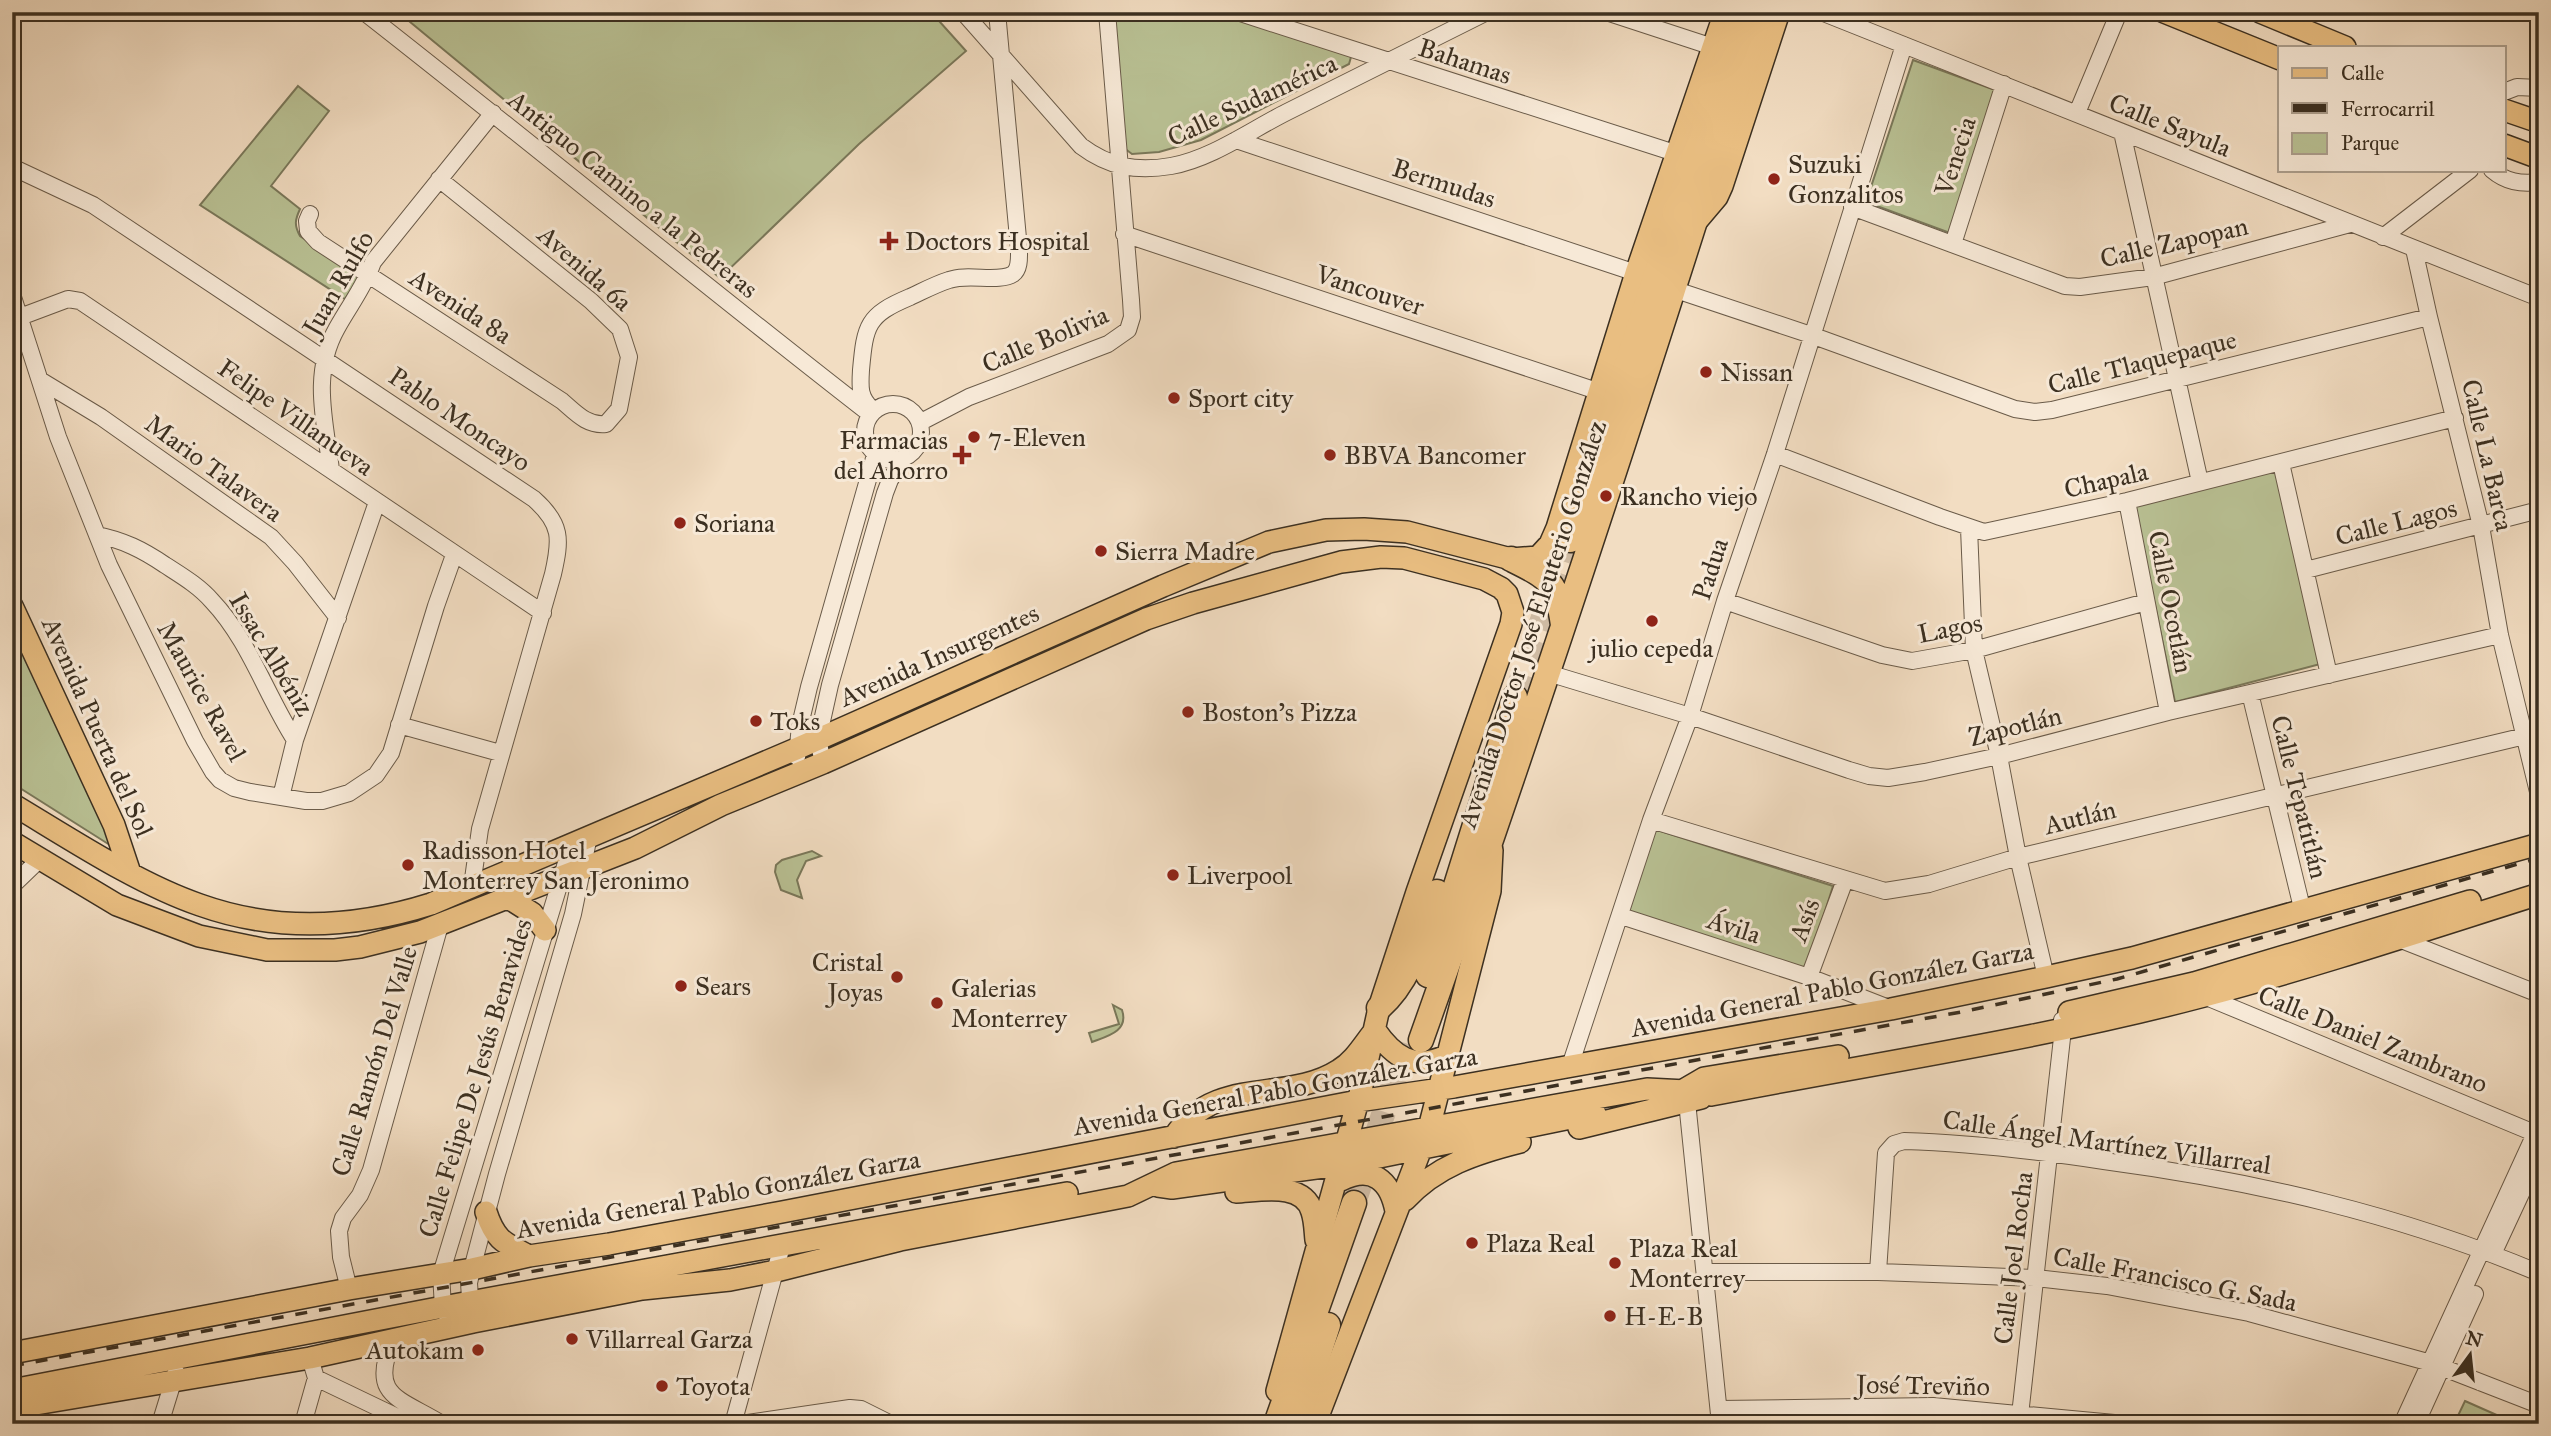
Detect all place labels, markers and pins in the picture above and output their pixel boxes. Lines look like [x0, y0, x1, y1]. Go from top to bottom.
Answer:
place label: Suzuki Gonzalitos [1788, 148, 1903, 210]
marker: Suzuki Gonzalitos [1766, 171, 1782, 187]
place label: Doctors Hospital [905, 225, 1089, 257]
marker: Doctors Hospital [879, 231, 899, 251]
place label: Nissan [1720, 356, 1793, 388]
marker: Nissan [1698, 364, 1714, 380]
place label: Sport city [1188, 382, 1294, 414]
marker: Sport city [1166, 390, 1182, 406]
place label: 7-Eleven [988, 421, 1086, 453]
place label: Farmacias del Ahorro [834, 424, 948, 486]
marker: 7-Eleven [966, 429, 982, 445]
place label: BBVA Bancomer [1344, 439, 1526, 471]
marker: Farmacias del Ahorro [954, 447, 970, 463]
marker: BBVA Bancomer [1322, 447, 1338, 463]
place label: Rancho viejo [1620, 480, 1758, 512]
marker: Rancho viejo [1598, 488, 1614, 504]
place label: Soriana [694, 507, 775, 539]
marker: Soriana [672, 515, 688, 531]
place label: Sierra Madre [1115, 535, 1255, 567]
marker: Sierra Madre [1093, 543, 1109, 559]
marker: julio cepeda [1644, 613, 1660, 629]
place label: julio cepeda [1587, 632, 1713, 664]
place label: Boston's Pizza [1202, 696, 1357, 728]
marker: Boston's Pizza [1180, 704, 1196, 720]
place label: Toks [770, 705, 820, 737]
marker: Toks [748, 713, 764, 729]
place label: Radisson Hotel Monterrey San Jeronimo [422, 834, 689, 896]
marker: Radisson Hotel Monterrey San Jeronimo [400, 857, 416, 873]
place label: Liverpool [1187, 859, 1292, 891]
marker: Liverpool [1165, 867, 1181, 883]
place label: Cristal Joyas [812, 946, 883, 1008]
marker: Cristal Joyas [889, 969, 905, 985]
place label: Sears [695, 970, 751, 1002]
place label: Galerias Monterrey [951, 972, 1068, 1034]
marker: Sears [673, 978, 689, 994]
marker: Galerias Monterrey [929, 995, 945, 1011]
place label: Plaza Real [1486, 1227, 1594, 1259]
place label: Plaza Real Monterrey [1629, 1232, 1746, 1294]
marker: Plaza Real [1464, 1235, 1480, 1251]
marker: Plaza Real Monterrey [1607, 1255, 1623, 1271]
place label: H-E-B [1624, 1300, 1704, 1332]
marker: H-E-B [1602, 1308, 1618, 1324]
place label: Villarreal Garza [585, 1323, 753, 1355]
marker: Villarreal Garza [564, 1331, 580, 1347]
place label: Autokam [365, 1334, 464, 1366]
marker: Autokam [470, 1342, 486, 1358]
place label: Toyota [676, 1370, 750, 1402]
marker: Toyota [654, 1378, 670, 1394]

